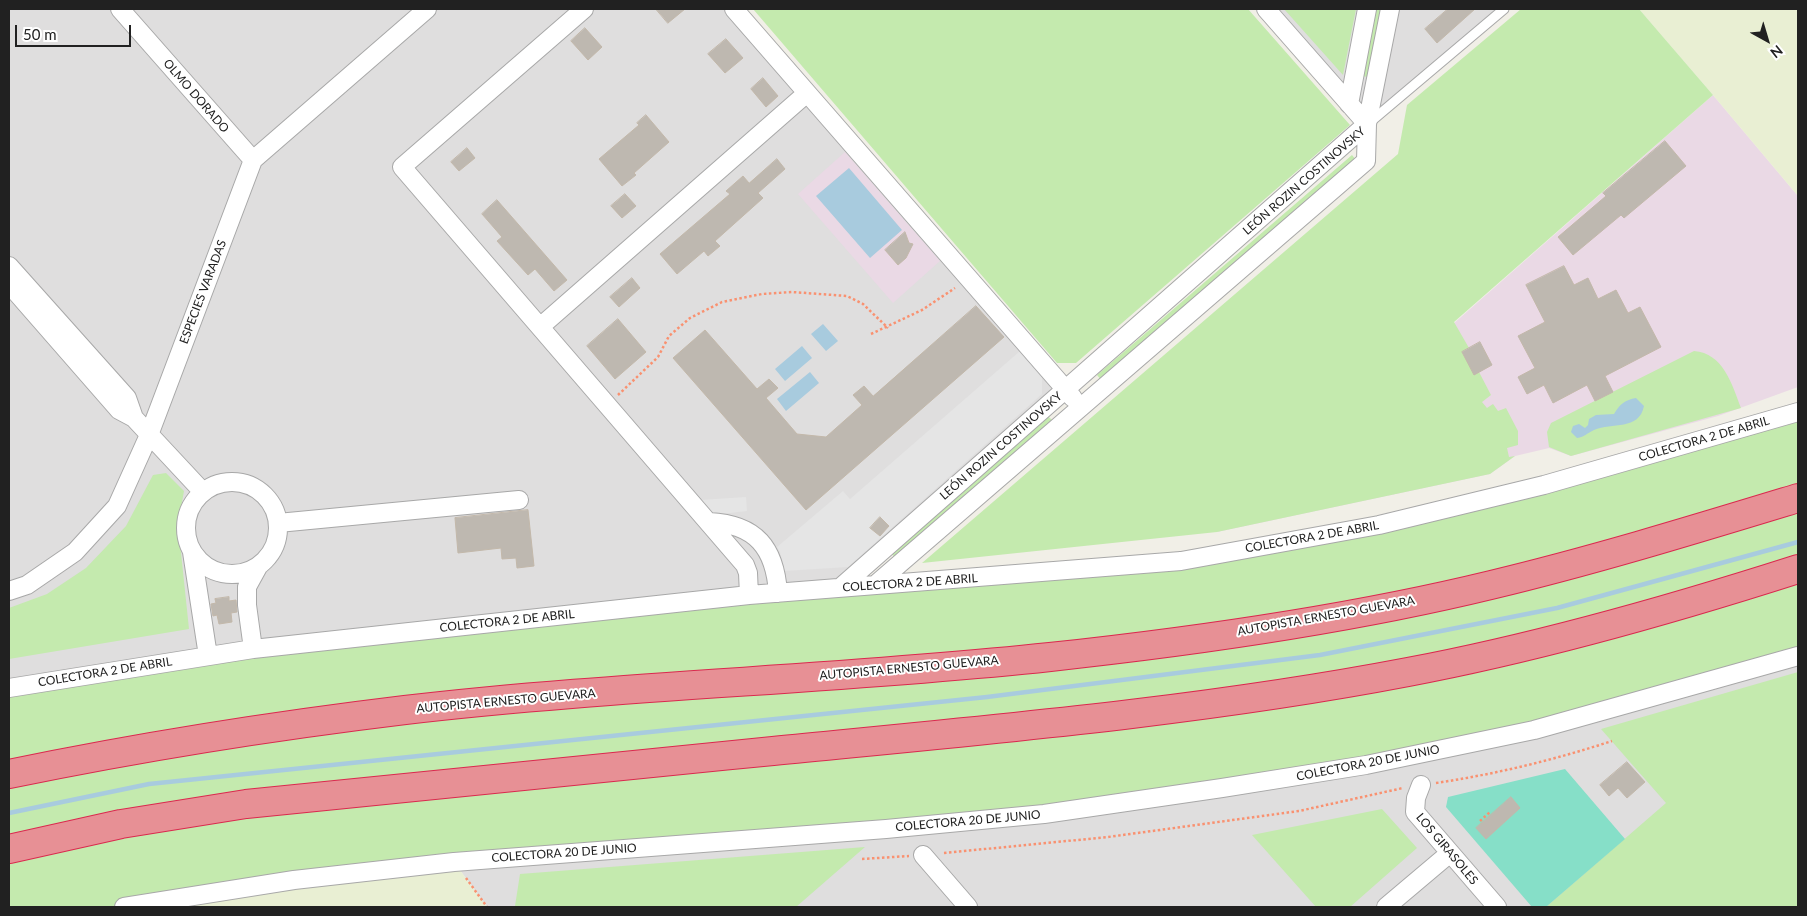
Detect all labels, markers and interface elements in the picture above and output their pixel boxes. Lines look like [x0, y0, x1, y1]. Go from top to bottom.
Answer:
scale bar [18, 15, 134, 47]
north arrow [1742, 15, 1792, 65]
text: 50 m [23, 25, 57, 43]
text: N [1767, 42, 1786, 62]
street label: OLMO DORADO [160, 56, 232, 136]
street label: LEÓN ROZIN COSTINOVSKY [1240, 124, 1368, 238]
street label: ESPECIES VARADAS [177, 238, 229, 346]
street label: LEÓN ROZIN COSTINOVSKY [937, 389, 1065, 503]
street label: COLECTORA 2 DE ABRIL [1637, 413, 1771, 465]
street label: COLECTORA 2 DE ABRIL [1244, 518, 1380, 556]
street label: COLECTORA 2 DE ABRIL [842, 571, 978, 595]
street label: AUTOPISTA ERNESTO GUEVARA [1236, 593, 1416, 639]
street label: COLECTORA 2 DE ABRIL [439, 607, 575, 635]
street label: AUTOPISTA ERNESTO GUEVARA [819, 653, 999, 683]
street label: COLECTORA 2 DE ABRIL [37, 654, 173, 690]
street label: AUTOPISTA ERNESTO GUEVARA [416, 686, 596, 716]
street label: COLECTORA 20 DE JUNIO [1295, 742, 1441, 784]
street label: COLECTORA 20 DE JUNIO [895, 807, 1041, 835]
street label: LOS GIRASOLES [1413, 810, 1481, 888]
street label: COLECTORA 20 DE JUNIO [491, 841, 637, 865]

